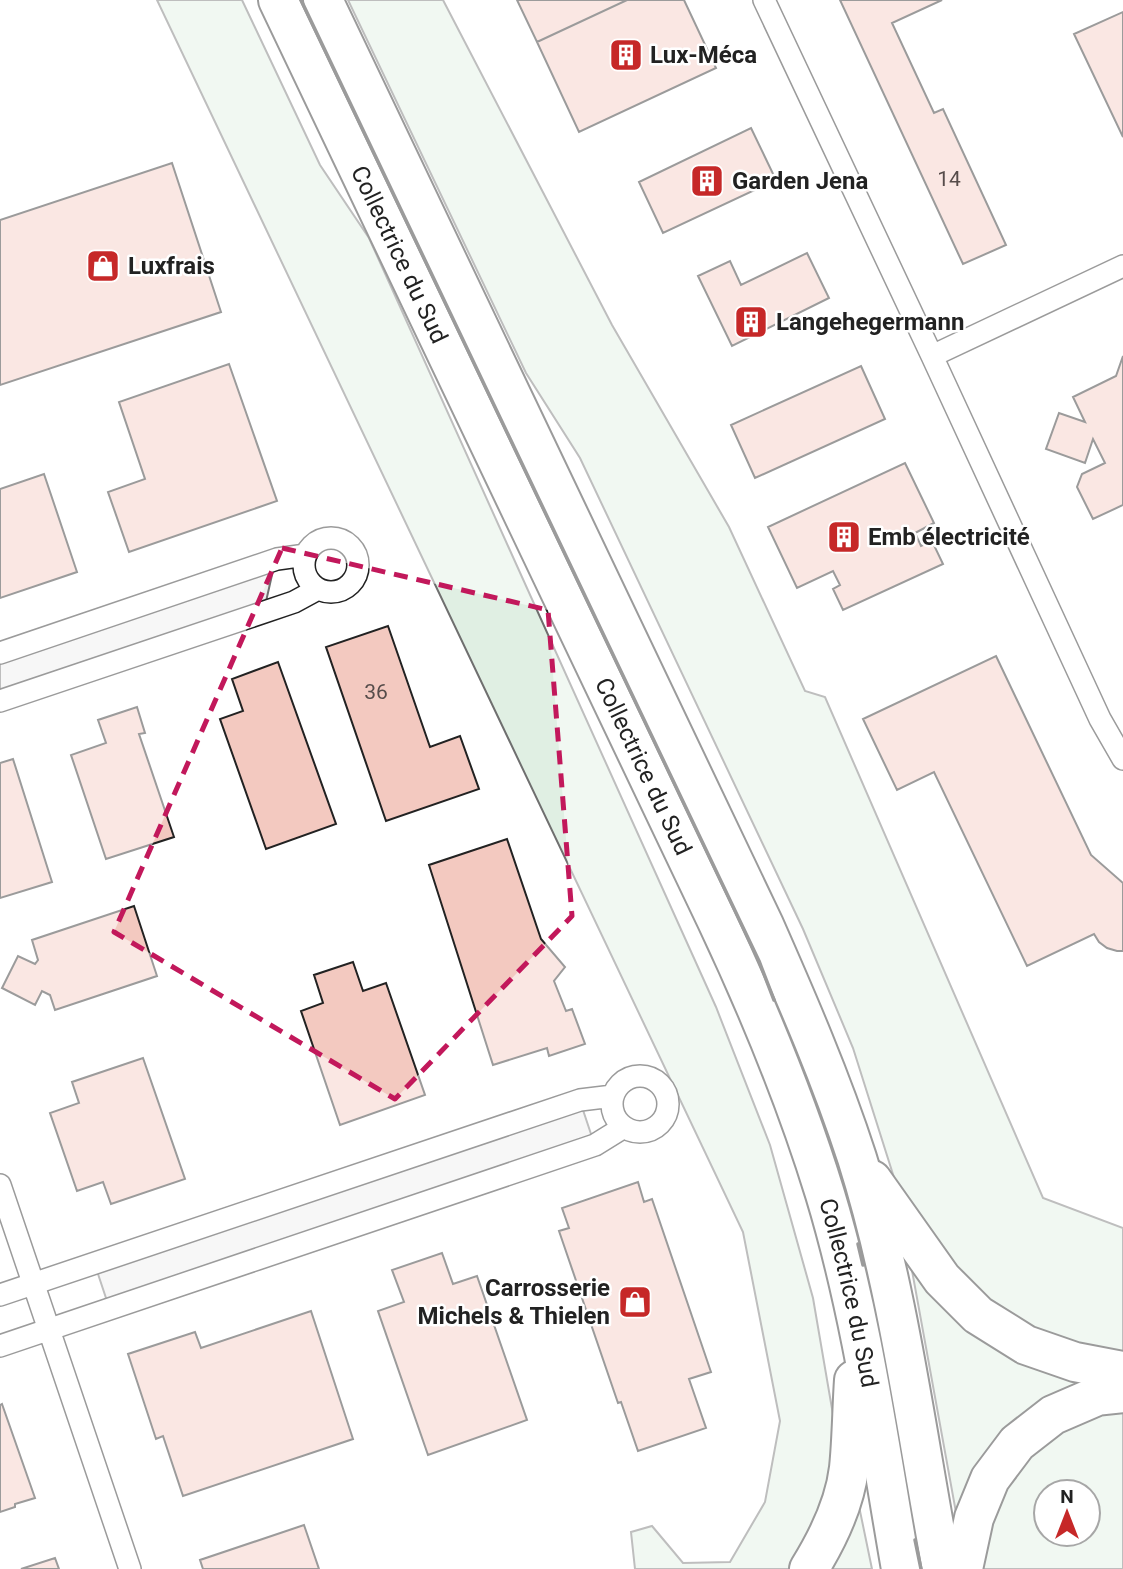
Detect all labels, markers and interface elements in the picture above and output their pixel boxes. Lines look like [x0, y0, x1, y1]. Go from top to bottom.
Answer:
building icon: Lux-Méca [607, 36, 645, 74]
place label: Lux-Méca [650, 41, 757, 69]
street label: Collectrice du Sud [345, 161, 454, 348]
building icon: Garden Jena [688, 162, 726, 200]
place label: Garden Jena [732, 167, 868, 195]
house number: 14 [937, 167, 961, 191]
shop icon: Luxfrais [84, 247, 122, 285]
place label: Luxfrais [128, 252, 215, 280]
building icon: Langehegermann [732, 303, 770, 341]
place label: Langehegermann [776, 308, 964, 336]
building icon: Emb électricité [825, 518, 863, 556]
place label: Emb électricité [868, 523, 1030, 551]
street label: Collectrice du Sud [589, 673, 697, 860]
house number: 36 [364, 680, 388, 704]
street label: Collectrice du Sud [813, 1195, 884, 1390]
place label: Carrosserie Michels & Thielen [418, 1274, 610, 1330]
shop icon: Carrosserie Michels & Thielen [616, 1283, 654, 1321]
north arrow [1032, 1478, 1102, 1548]
text: N [1060, 1485, 1074, 1508]

